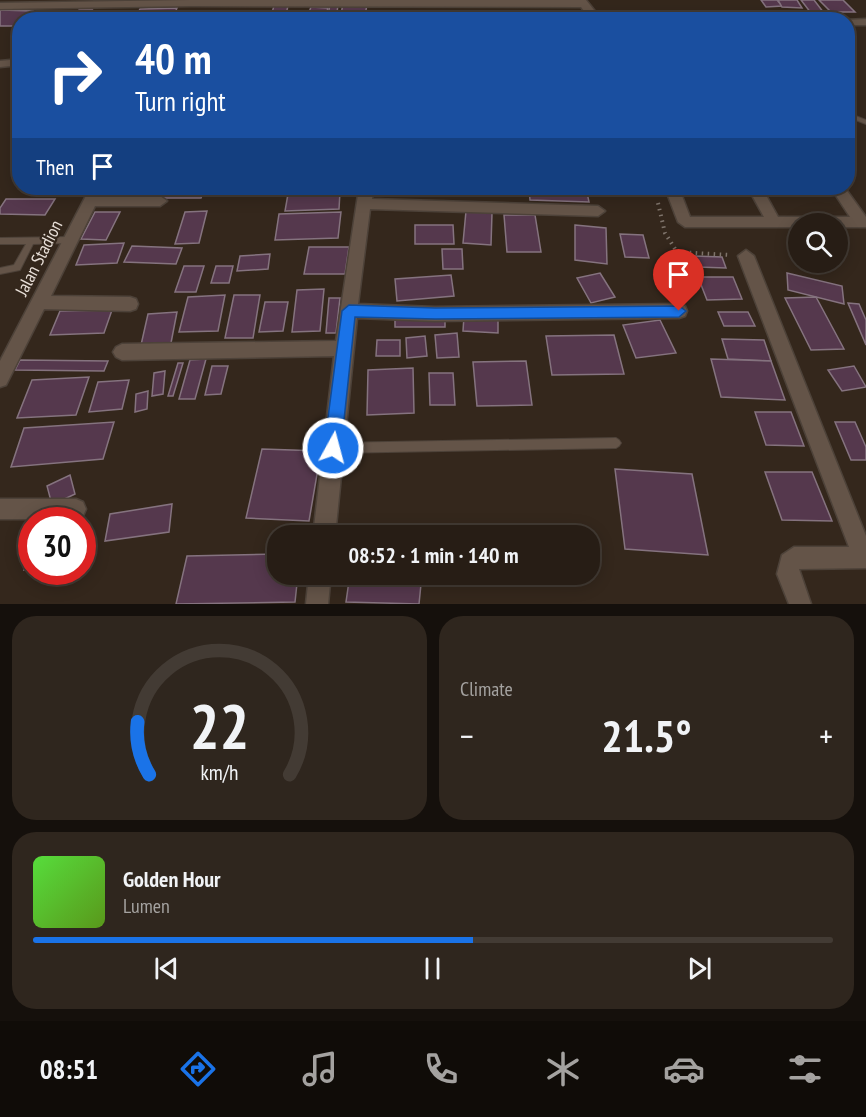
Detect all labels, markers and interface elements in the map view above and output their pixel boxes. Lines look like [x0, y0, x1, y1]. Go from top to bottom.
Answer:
text: 40 m [135, 31, 212, 86]
icon: right [36, 36, 114, 114]
text: Turn right [135, 84, 226, 118]
icon: arrive [86, 150, 119, 183]
text: Then [36, 153, 74, 181]
map controls [788, 213, 848, 273]
button: search [788, 213, 848, 273]
street label: Jalan Stadion [9, 216, 67, 300]
pin [653, 249, 704, 311]
icon: arrive [662, 258, 695, 291]
position arrow [301, 416, 365, 480]
speed limit sign: 30 [18, 507, 96, 585]
text: 08:52 · 1 min · 140 m [348, 541, 519, 569]
text: Climate [460, 676, 513, 702]
text: 22 [190, 685, 249, 766]
text: 21.5° [601, 706, 692, 764]
text: − [460, 714, 474, 757]
text: + [819, 714, 833, 757]
text: km/h [200, 758, 239, 786]
text: Golden Hour [123, 865, 221, 893]
text: Lumen [123, 893, 170, 919]
icon: previous [150, 952, 183, 985]
icon: pause [416, 952, 449, 985]
icon: next [683, 952, 716, 985]
icon: directions [177, 1048, 219, 1090]
icon: music [299, 1048, 341, 1090]
icon: phone [420, 1048, 462, 1090]
icon: climate [542, 1048, 584, 1090]
icon: car [663, 1048, 705, 1090]
icon: filters [784, 1048, 826, 1090]
text: 08:51 [40, 1052, 98, 1086]

